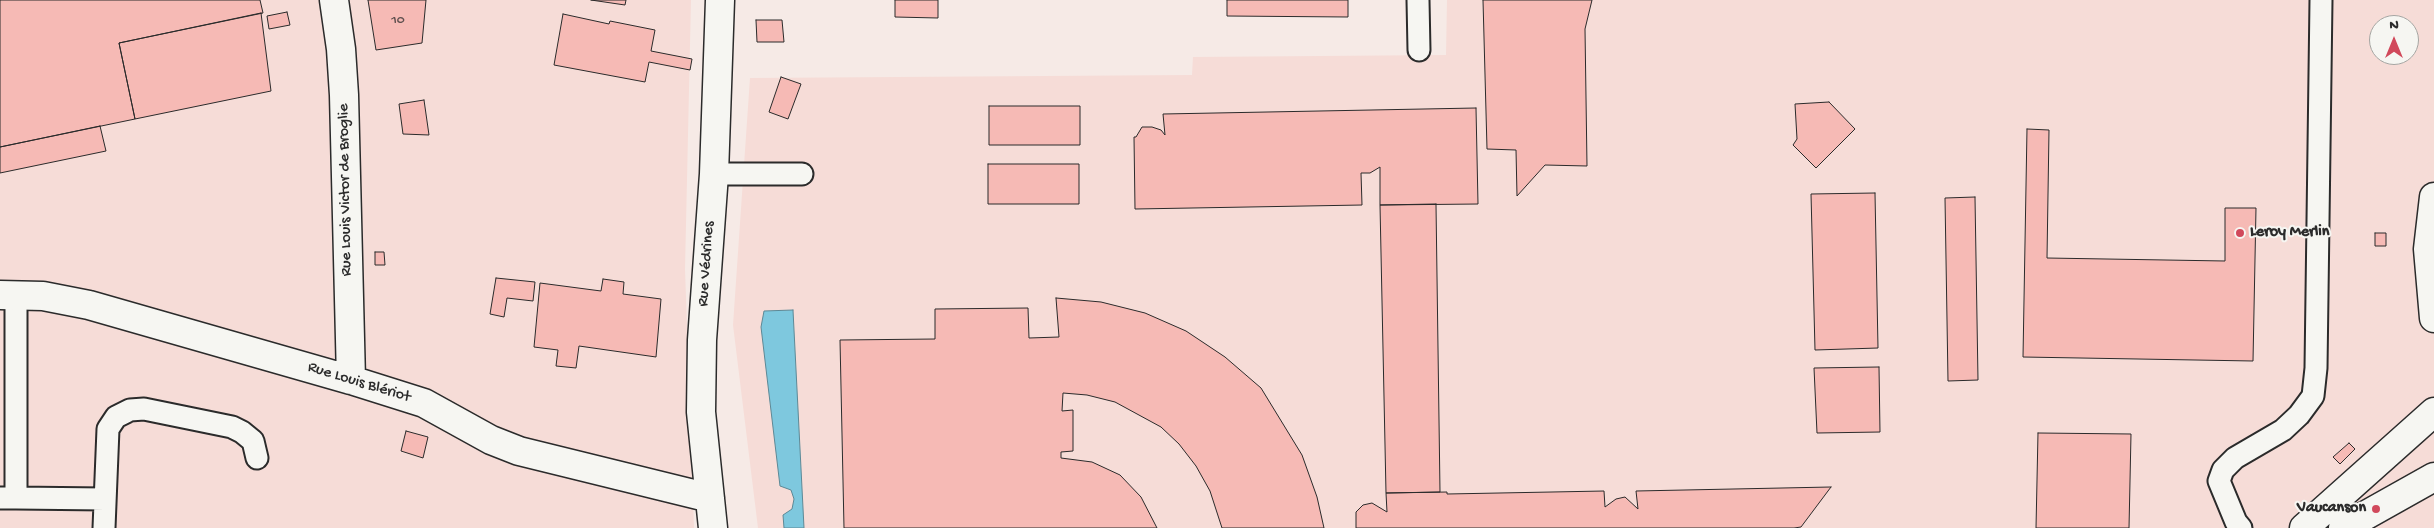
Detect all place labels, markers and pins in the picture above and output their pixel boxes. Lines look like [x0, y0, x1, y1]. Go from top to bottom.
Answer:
place label: Leroy Merlin [2250, 223, 2329, 243]
marker: Leroy Merlin [2234, 227, 2246, 239]
place label: Vaucanson [2297, 499, 2366, 519]
marker: Vaucanson [2370, 503, 2382, 515]

